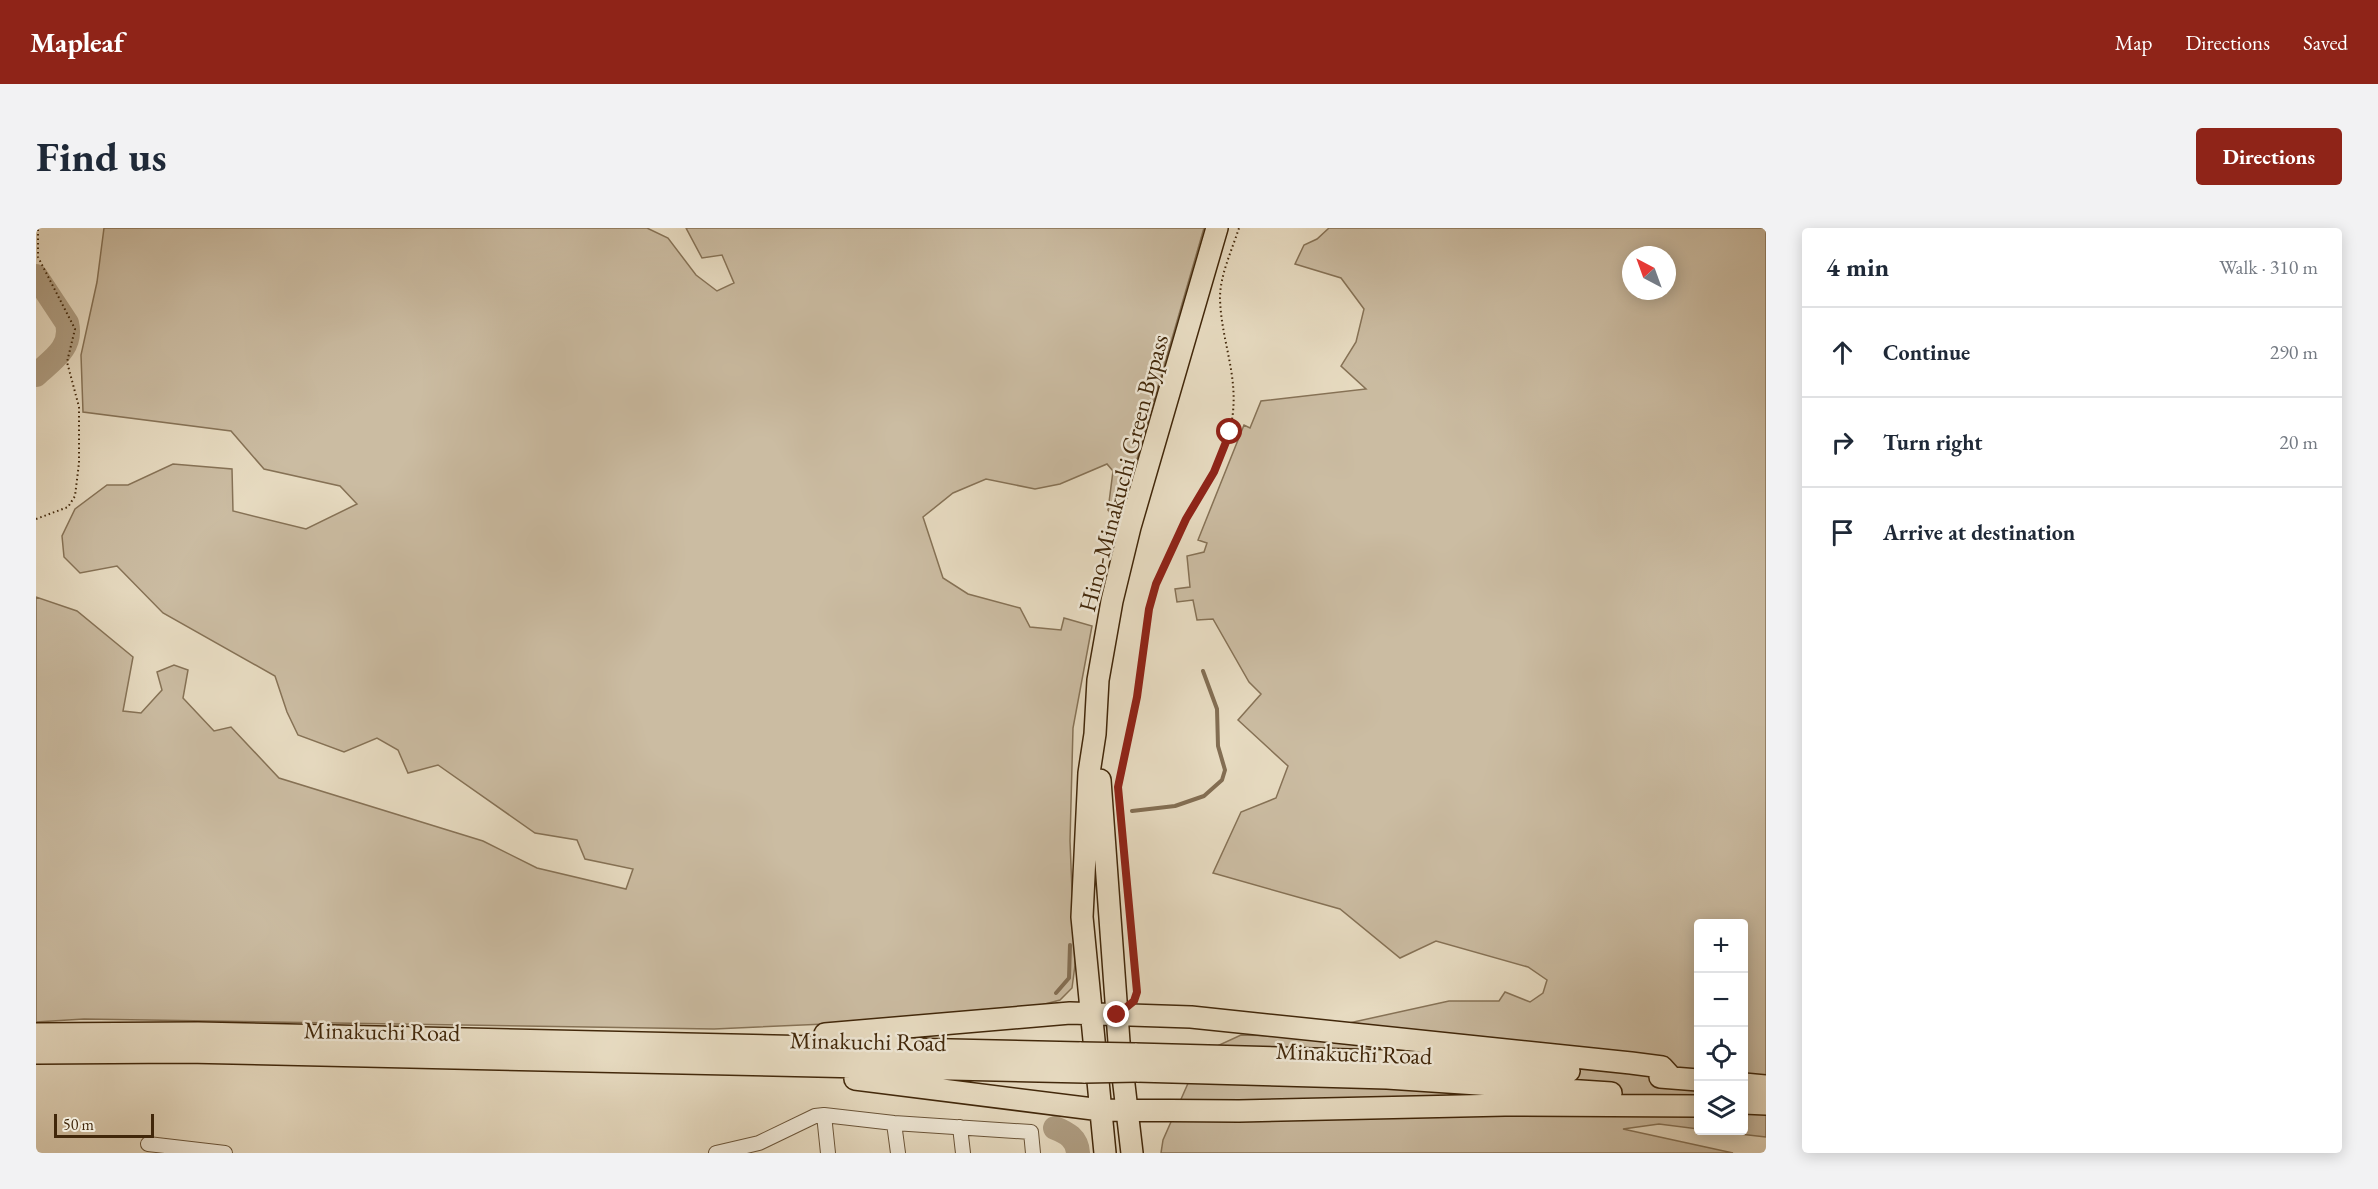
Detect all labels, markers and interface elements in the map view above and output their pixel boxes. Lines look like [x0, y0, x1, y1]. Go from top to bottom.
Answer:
text: Mapleaf [30, 24, 124, 60]
text: Map [2115, 29, 2152, 56]
text: Directions [2185, 29, 2270, 56]
text: Saved [2303, 29, 2348, 56]
button: Directions [2196, 128, 2342, 185]
text: Find us [36, 129, 167, 184]
north arrow [1622, 246, 1676, 300]
text: 4 min [1826, 250, 1889, 284]
text: Walk · 310 m [2219, 254, 2318, 280]
street label: Hino-Minakuchi Green Bypass [1071, 331, 1175, 615]
icon: ahead [1826, 336, 1859, 369]
text: Continue [1883, 338, 1970, 367]
text: 290 m [2270, 339, 2318, 365]
route start [1216, 418, 1242, 444]
icon: right [1826, 426, 1859, 459]
text: Turn right [1883, 428, 1982, 457]
text: 20 m [2279, 429, 2318, 455]
icon: arrive [1826, 516, 1859, 549]
text: Arrive at destination [1883, 518, 2075, 547]
map controls [1694, 919, 1748, 1135]
button: + [1694, 919, 1748, 973]
button: − [1694, 973, 1748, 1027]
route end [1103, 1001, 1129, 1027]
street label: Minakuchi Road [303, 1014, 461, 1048]
street label: Minakuchi Road [789, 1024, 947, 1058]
button: locate [1694, 1027, 1748, 1081]
street label: Minakuchi Road [1275, 1035, 1434, 1071]
button: layers [1694, 1081, 1748, 1135]
scale bar [54, 1111, 154, 1138]
text: 50 m [63, 1114, 94, 1135]

